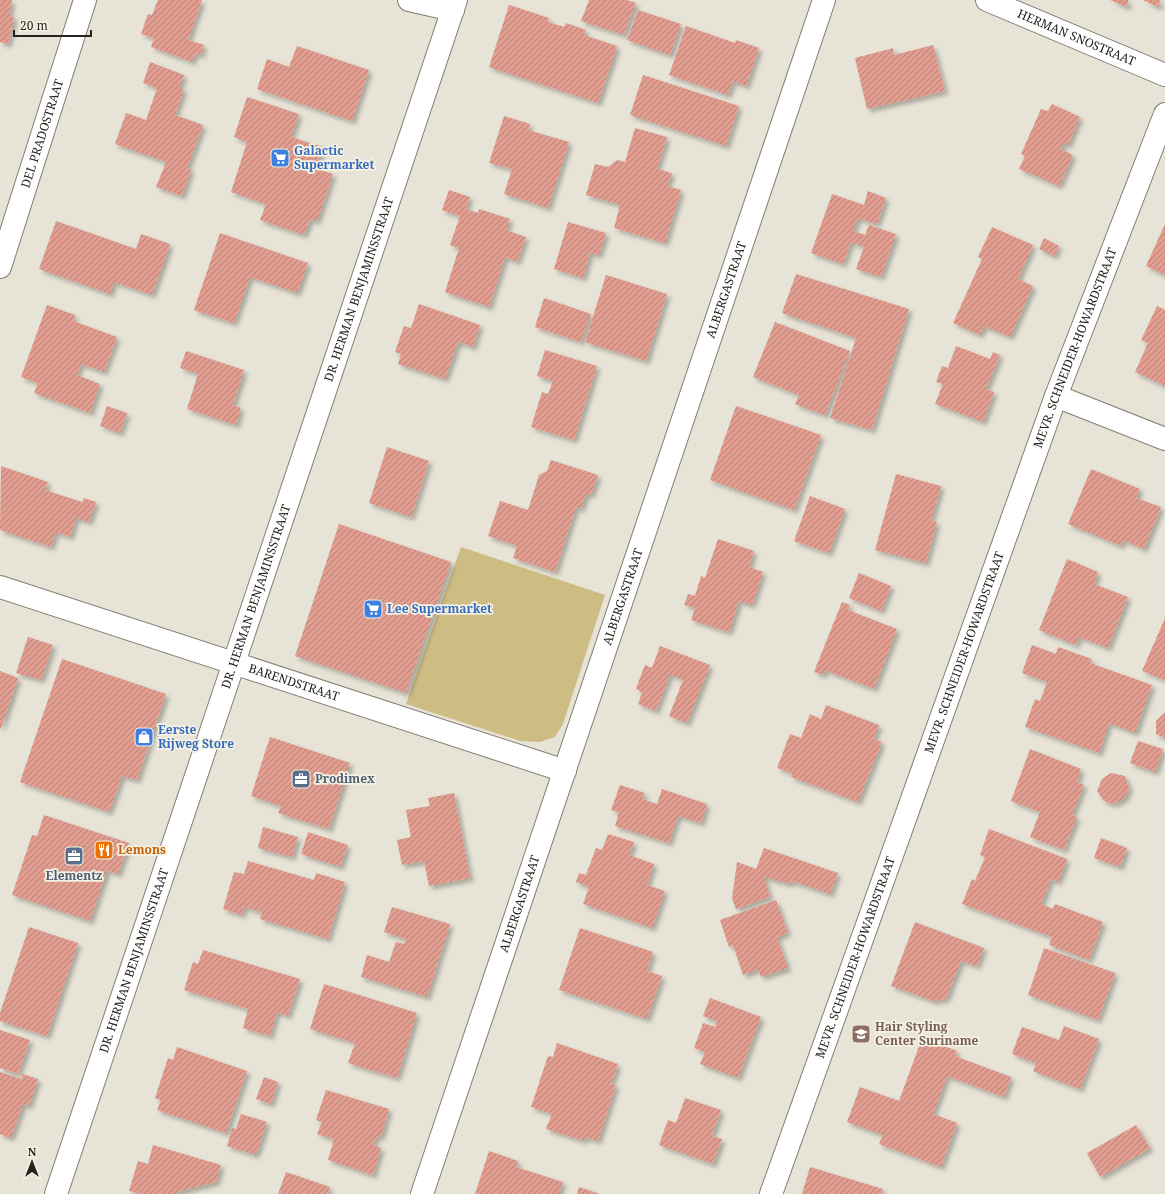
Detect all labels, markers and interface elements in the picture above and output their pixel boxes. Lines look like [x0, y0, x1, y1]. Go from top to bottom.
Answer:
street label: HERMAN SNOSTRAAT [1015, 5, 1139, 70]
scale bar [14, 12, 91, 38]
text: 20 m [20, 17, 48, 34]
street label: DEL PRADOSTRAAT [17, 76, 67, 190]
place label: Galactic Supermarket [294, 142, 374, 173]
supermarket icon: Galactic Supermarket [269, 147, 291, 169]
street label: DR. HERMAN BENJAMINSSTRAAT [320, 194, 398, 384]
street label: ALBERGASTRAAT [702, 238, 750, 340]
street label: MEVR. SCHNEIDER-HOWARDSTRAAT [1029, 245, 1121, 450]
street label: DR. HERMAN BENJAMINSSTRAAT [217, 501, 295, 691]
street label: ALBERGASTRAAT [598, 546, 647, 647]
street label: MEVR. SCHNEIDER-HOWARDSTRAAT [920, 549, 1008, 756]
supermarket icon: Lee Supermarket [362, 598, 384, 620]
place label: Lee Supermarket [387, 600, 492, 617]
street label: BARENDSTRAAT [246, 660, 342, 705]
place label: Eerste Rijweg Store [158, 721, 234, 752]
shop icon: Eerste Rijweg Store [133, 726, 155, 748]
office icon: Prodimex [290, 768, 312, 790]
place label: Prodimex [315, 770, 375, 787]
restaurant icon: Lemons [93, 839, 115, 861]
place label: Lemons [118, 841, 166, 858]
office icon: Elementz [63, 845, 85, 867]
street label: ALBERGASTRAAT [495, 853, 544, 954]
street label: MEVR. SCHNEIDER-HOWARDSTRAAT [811, 854, 899, 1061]
street label: DR. HERMAN BENJAMINSSTRAAT [95, 866, 173, 1055]
place label: Elementz [46, 867, 102, 884]
place label: Hair Styling Center Suriname [875, 1018, 979, 1049]
school or university icon: Hair Styling Center Suriname [850, 1023, 872, 1045]
north arrow [12, 1142, 52, 1182]
text: N [28, 1144, 37, 1159]

